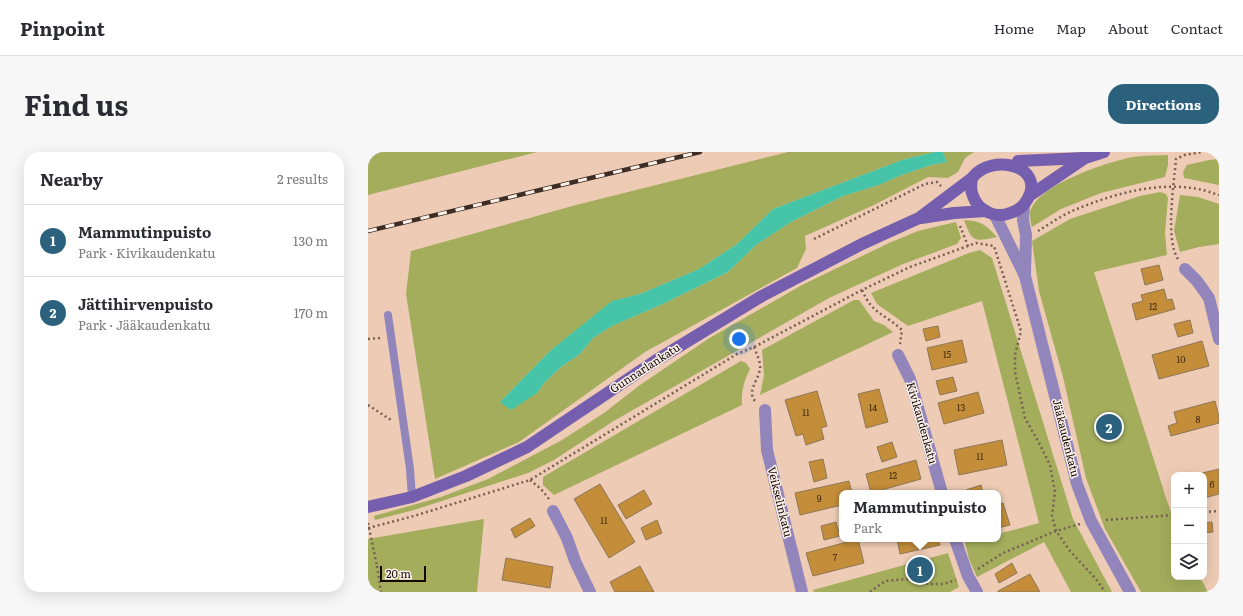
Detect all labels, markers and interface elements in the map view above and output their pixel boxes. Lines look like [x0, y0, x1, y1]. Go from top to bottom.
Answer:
text: Pinpoint [20, 14, 105, 42]
text: Home [994, 18, 1034, 38]
text: Map [1056, 18, 1086, 38]
text: About [1108, 18, 1149, 38]
text: Contact [1171, 18, 1223, 38]
text: Find us [24, 83, 128, 125]
button: Directions [1108, 84, 1219, 124]
text: Nearby [40, 166, 103, 191]
text: 2 results [277, 169, 328, 188]
text: Mammutinpuisto [78, 220, 211, 243]
text: 1 [50, 231, 56, 250]
text: 130 m [293, 231, 328, 250]
text: Park · Kivikaudenkatu [78, 243, 216, 262]
text: Jättihirvenpuisto [78, 292, 213, 315]
house number: 12 [1149, 299, 1158, 313]
text: 2 [50, 303, 56, 322]
text: 170 m [294, 303, 328, 322]
text: Park · Jääkaudenkatu [78, 315, 211, 334]
your location [729, 329, 749, 349]
street label: Gunnarlankatu [606, 338, 683, 396]
house number: 15 [943, 347, 952, 361]
house number: 10 [1177, 352, 1185, 366]
street label: Kivikaudenkatu [904, 380, 942, 465]
street label: Jääkaudenkatu [1050, 397, 1084, 479]
house number: 14 [869, 400, 877, 414]
house number: 13 [957, 400, 965, 414]
house number: 11 [802, 405, 810, 419]
pin: 2 [1096, 412, 1122, 442]
house number: 8 [1196, 412, 1201, 426]
house number: 11 [976, 449, 984, 463]
street label: Veikselinkatu [765, 465, 797, 539]
house number: 12 [889, 468, 898, 482]
map controls [1171, 472, 1207, 580]
button: + [1171, 472, 1207, 508]
house number: 6 [1210, 477, 1215, 491]
popup [839, 490, 1001, 542]
house number: 9 [817, 491, 822, 505]
text: Mammutinpuisto [853, 495, 987, 518]
button: − [1171, 508, 1207, 544]
house number: 11 [600, 513, 608, 527]
text: Park [853, 518, 882, 537]
button: layers [1171, 544, 1207, 580]
house number: 7 [833, 550, 838, 564]
pin: 1 [907, 555, 933, 585]
scale bar [380, 564, 426, 583]
text: 20 m [386, 565, 411, 581]

